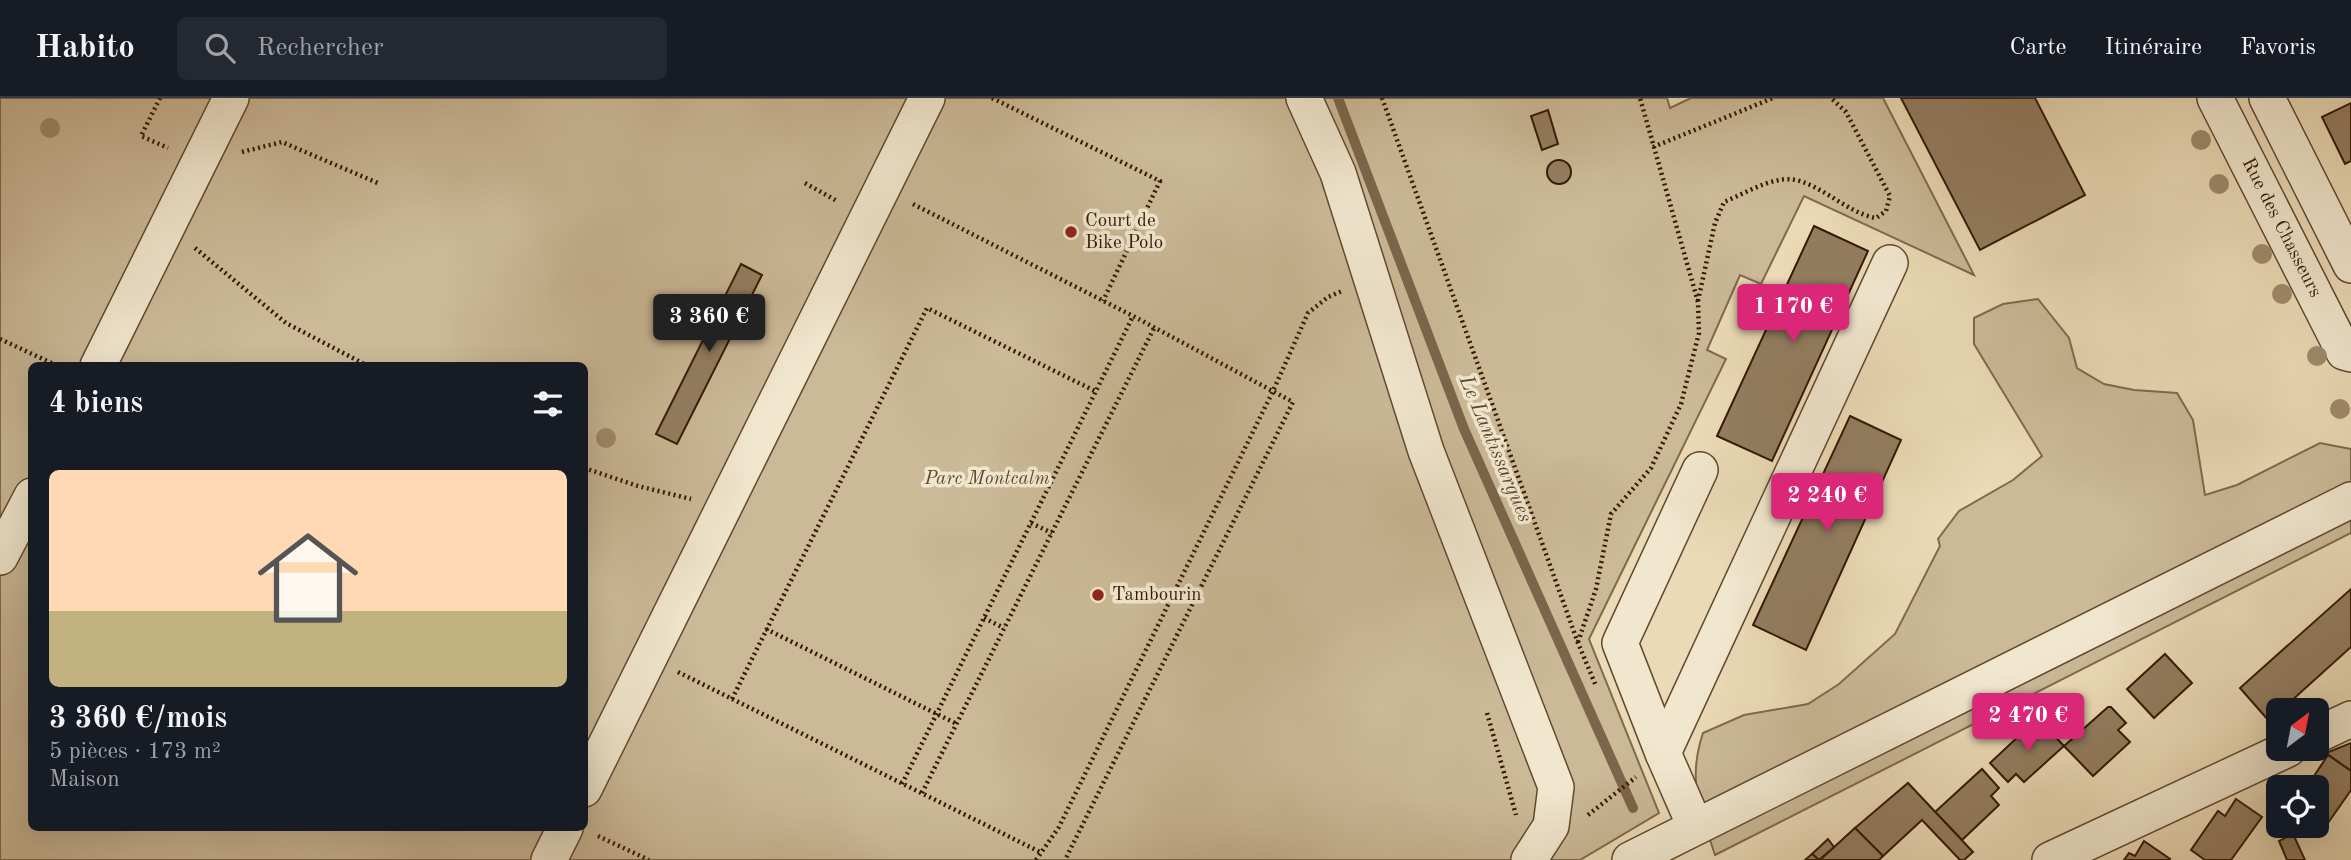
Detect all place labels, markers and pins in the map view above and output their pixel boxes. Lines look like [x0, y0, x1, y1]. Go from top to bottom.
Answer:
place label: Court de Bike Polo [1085, 212, 1163, 253]
marker: Court de Bike Polo [1063, 224, 1079, 240]
pin: 1 170 € [1728, 285, 1858, 344]
pin: 3 360 € [644, 294, 774, 354]
pin: 2 240 € [1762, 474, 1892, 533]
place label: Tambourin [1112, 586, 1202, 605]
marker: Tambourin [1090, 587, 1106, 603]
pin: 2 470 € [1963, 694, 2093, 753]

